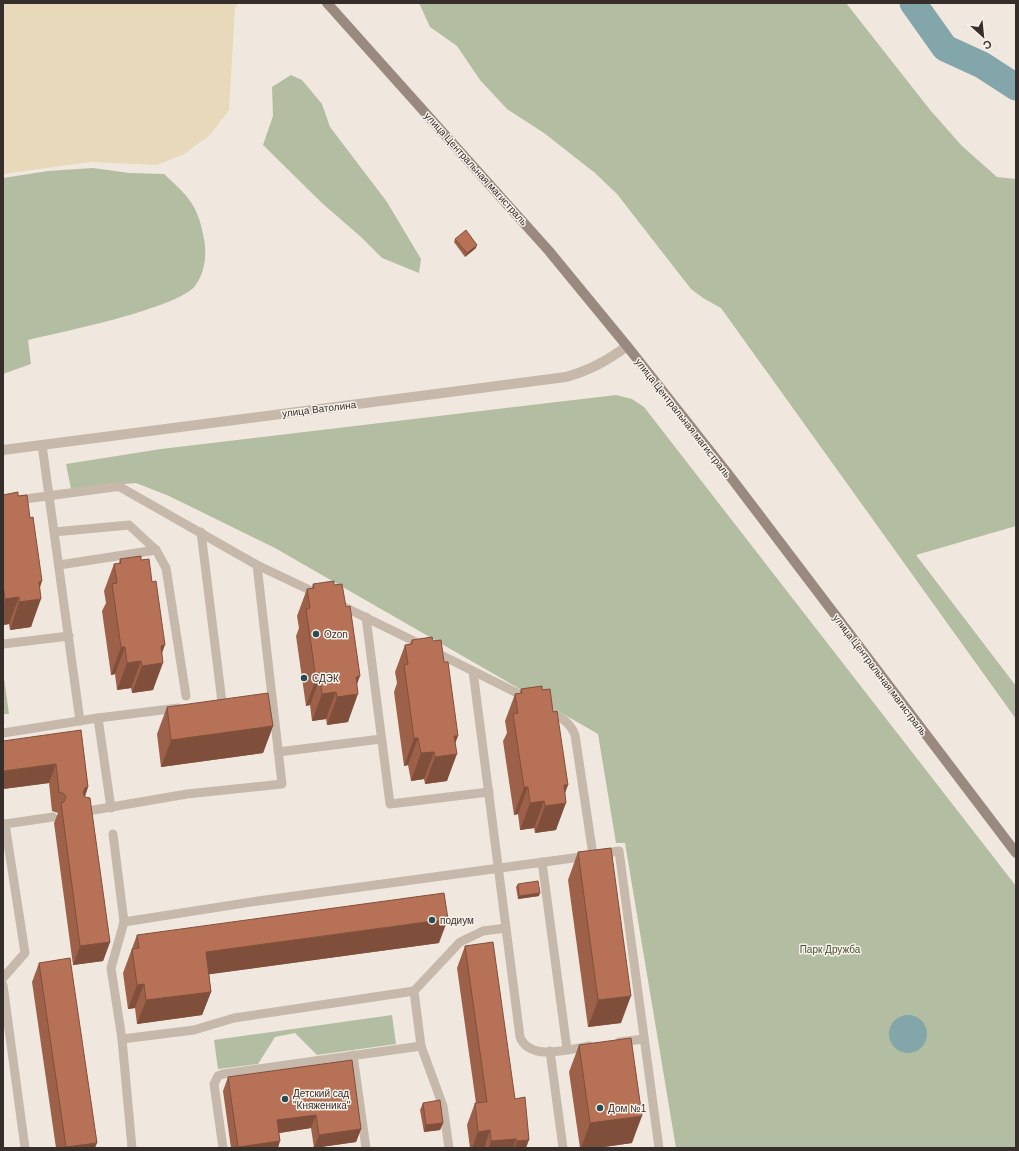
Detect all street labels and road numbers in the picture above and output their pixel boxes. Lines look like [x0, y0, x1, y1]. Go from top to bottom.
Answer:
street label: улица Центральная магистраль [422, 110, 530, 228]
street label: улица Центральная магистраль [633, 356, 733, 480]
street label: улица Ватолина [281, 399, 357, 419]
street label: улица Центральная магистраль [831, 613, 929, 737]

